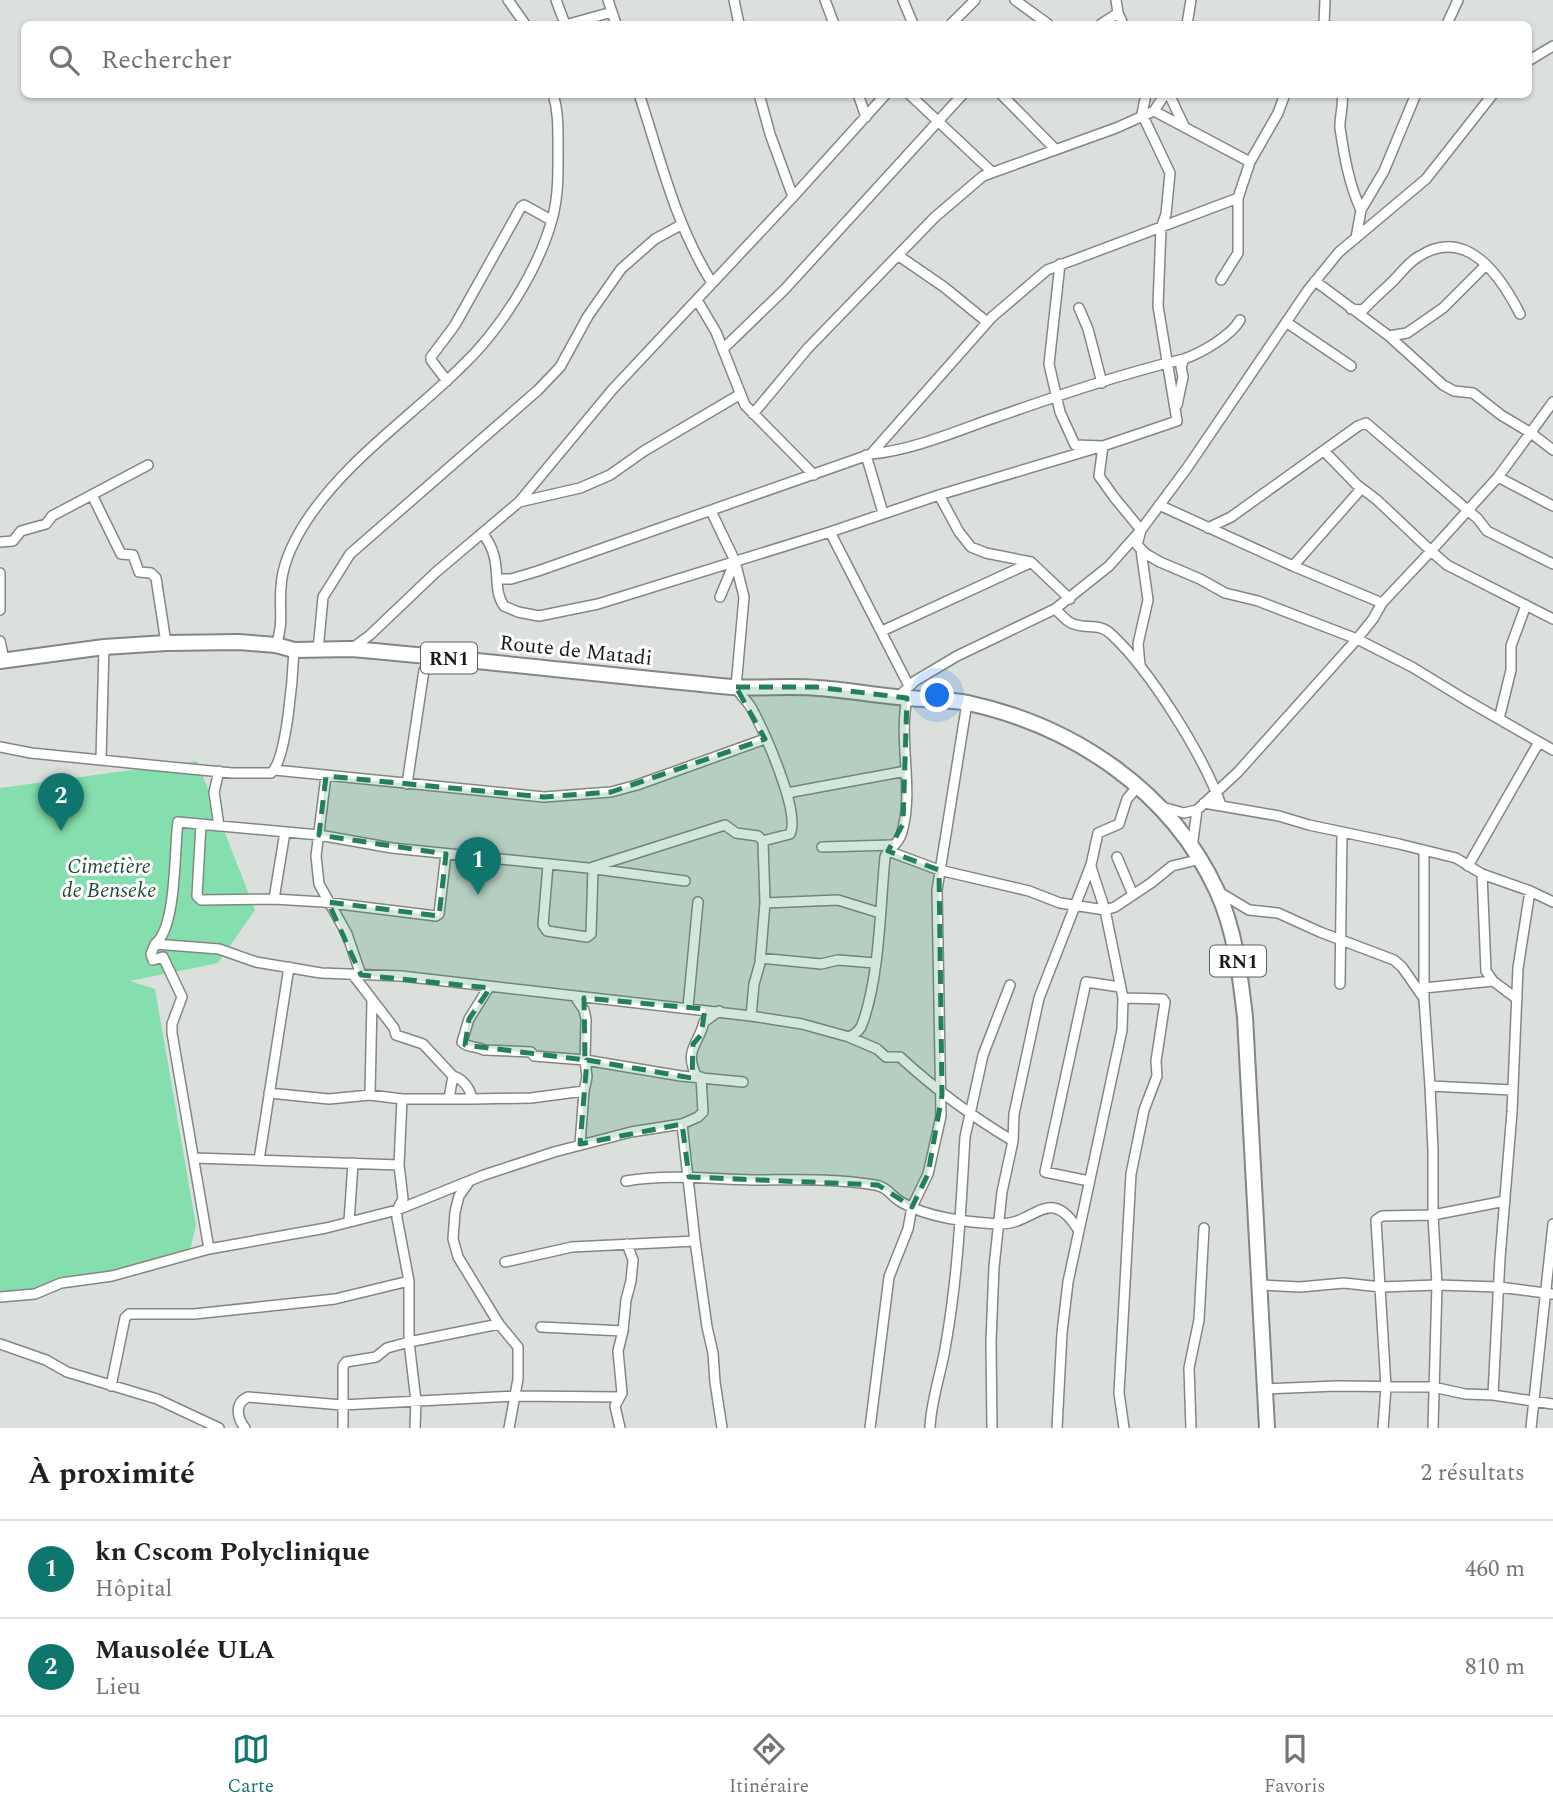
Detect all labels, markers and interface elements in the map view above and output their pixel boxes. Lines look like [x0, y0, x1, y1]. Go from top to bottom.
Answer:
search box [21, 21, 1532, 98]
text: Rechercher [101, 40, 232, 80]
icon: search [45, 41, 83, 79]
street label: Route de Matadi [498, 627, 654, 675]
road number: RN1 [421, 642, 477, 674]
your location [920, 678, 954, 712]
pin: 2 [38, 773, 84, 831]
pin: 1 [455, 837, 501, 895]
park label: Cimetière de Benseke [62, 851, 156, 907]
road number: RN1 [1210, 945, 1266, 976]
text: À proximité [28, 1451, 195, 1497]
text: 2 résultats [1420, 1456, 1525, 1491]
text: kn Cscom Polyclinique [95, 1532, 370, 1572]
text: 1 [45, 1552, 57, 1587]
text: 460 m [1465, 1552, 1525, 1587]
text: Hôpital [95, 1572, 172, 1607]
text: Mausolée ULA [95, 1630, 275, 1670]
text: 2 [45, 1650, 57, 1685]
text: 810 m [1465, 1650, 1525, 1685]
text: Lieu [95, 1670, 141, 1705]
tab: Carte [227, 1730, 274, 1801]
tab: Itinéraire [729, 1730, 809, 1801]
tab: Favoris [1264, 1730, 1326, 1801]

